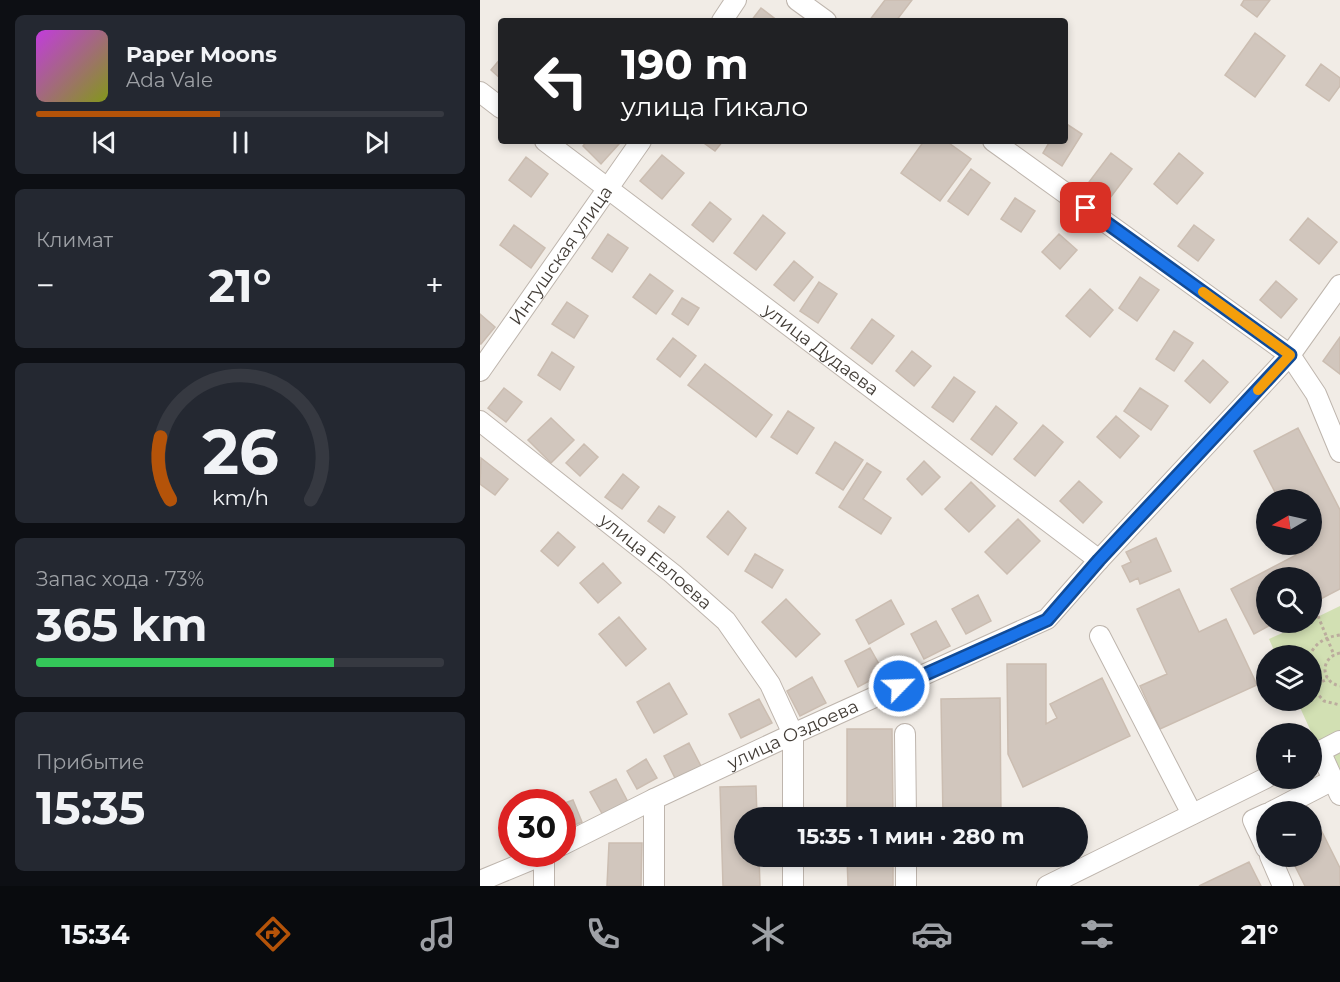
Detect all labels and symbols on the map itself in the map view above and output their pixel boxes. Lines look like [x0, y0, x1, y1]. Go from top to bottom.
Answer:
street label: Ингушская улица [505, 182, 617, 329]
pin [1060, 182, 1111, 233]
street label: улица Дудаева [758, 298, 883, 400]
north arrow [1256, 489, 1322, 555]
street label: улица Евлоева [594, 508, 716, 614]
position arrow [867, 654, 931, 718]
street label: улица Оздоева [723, 695, 862, 775]
speed limit sign: 30 [498, 789, 576, 867]

